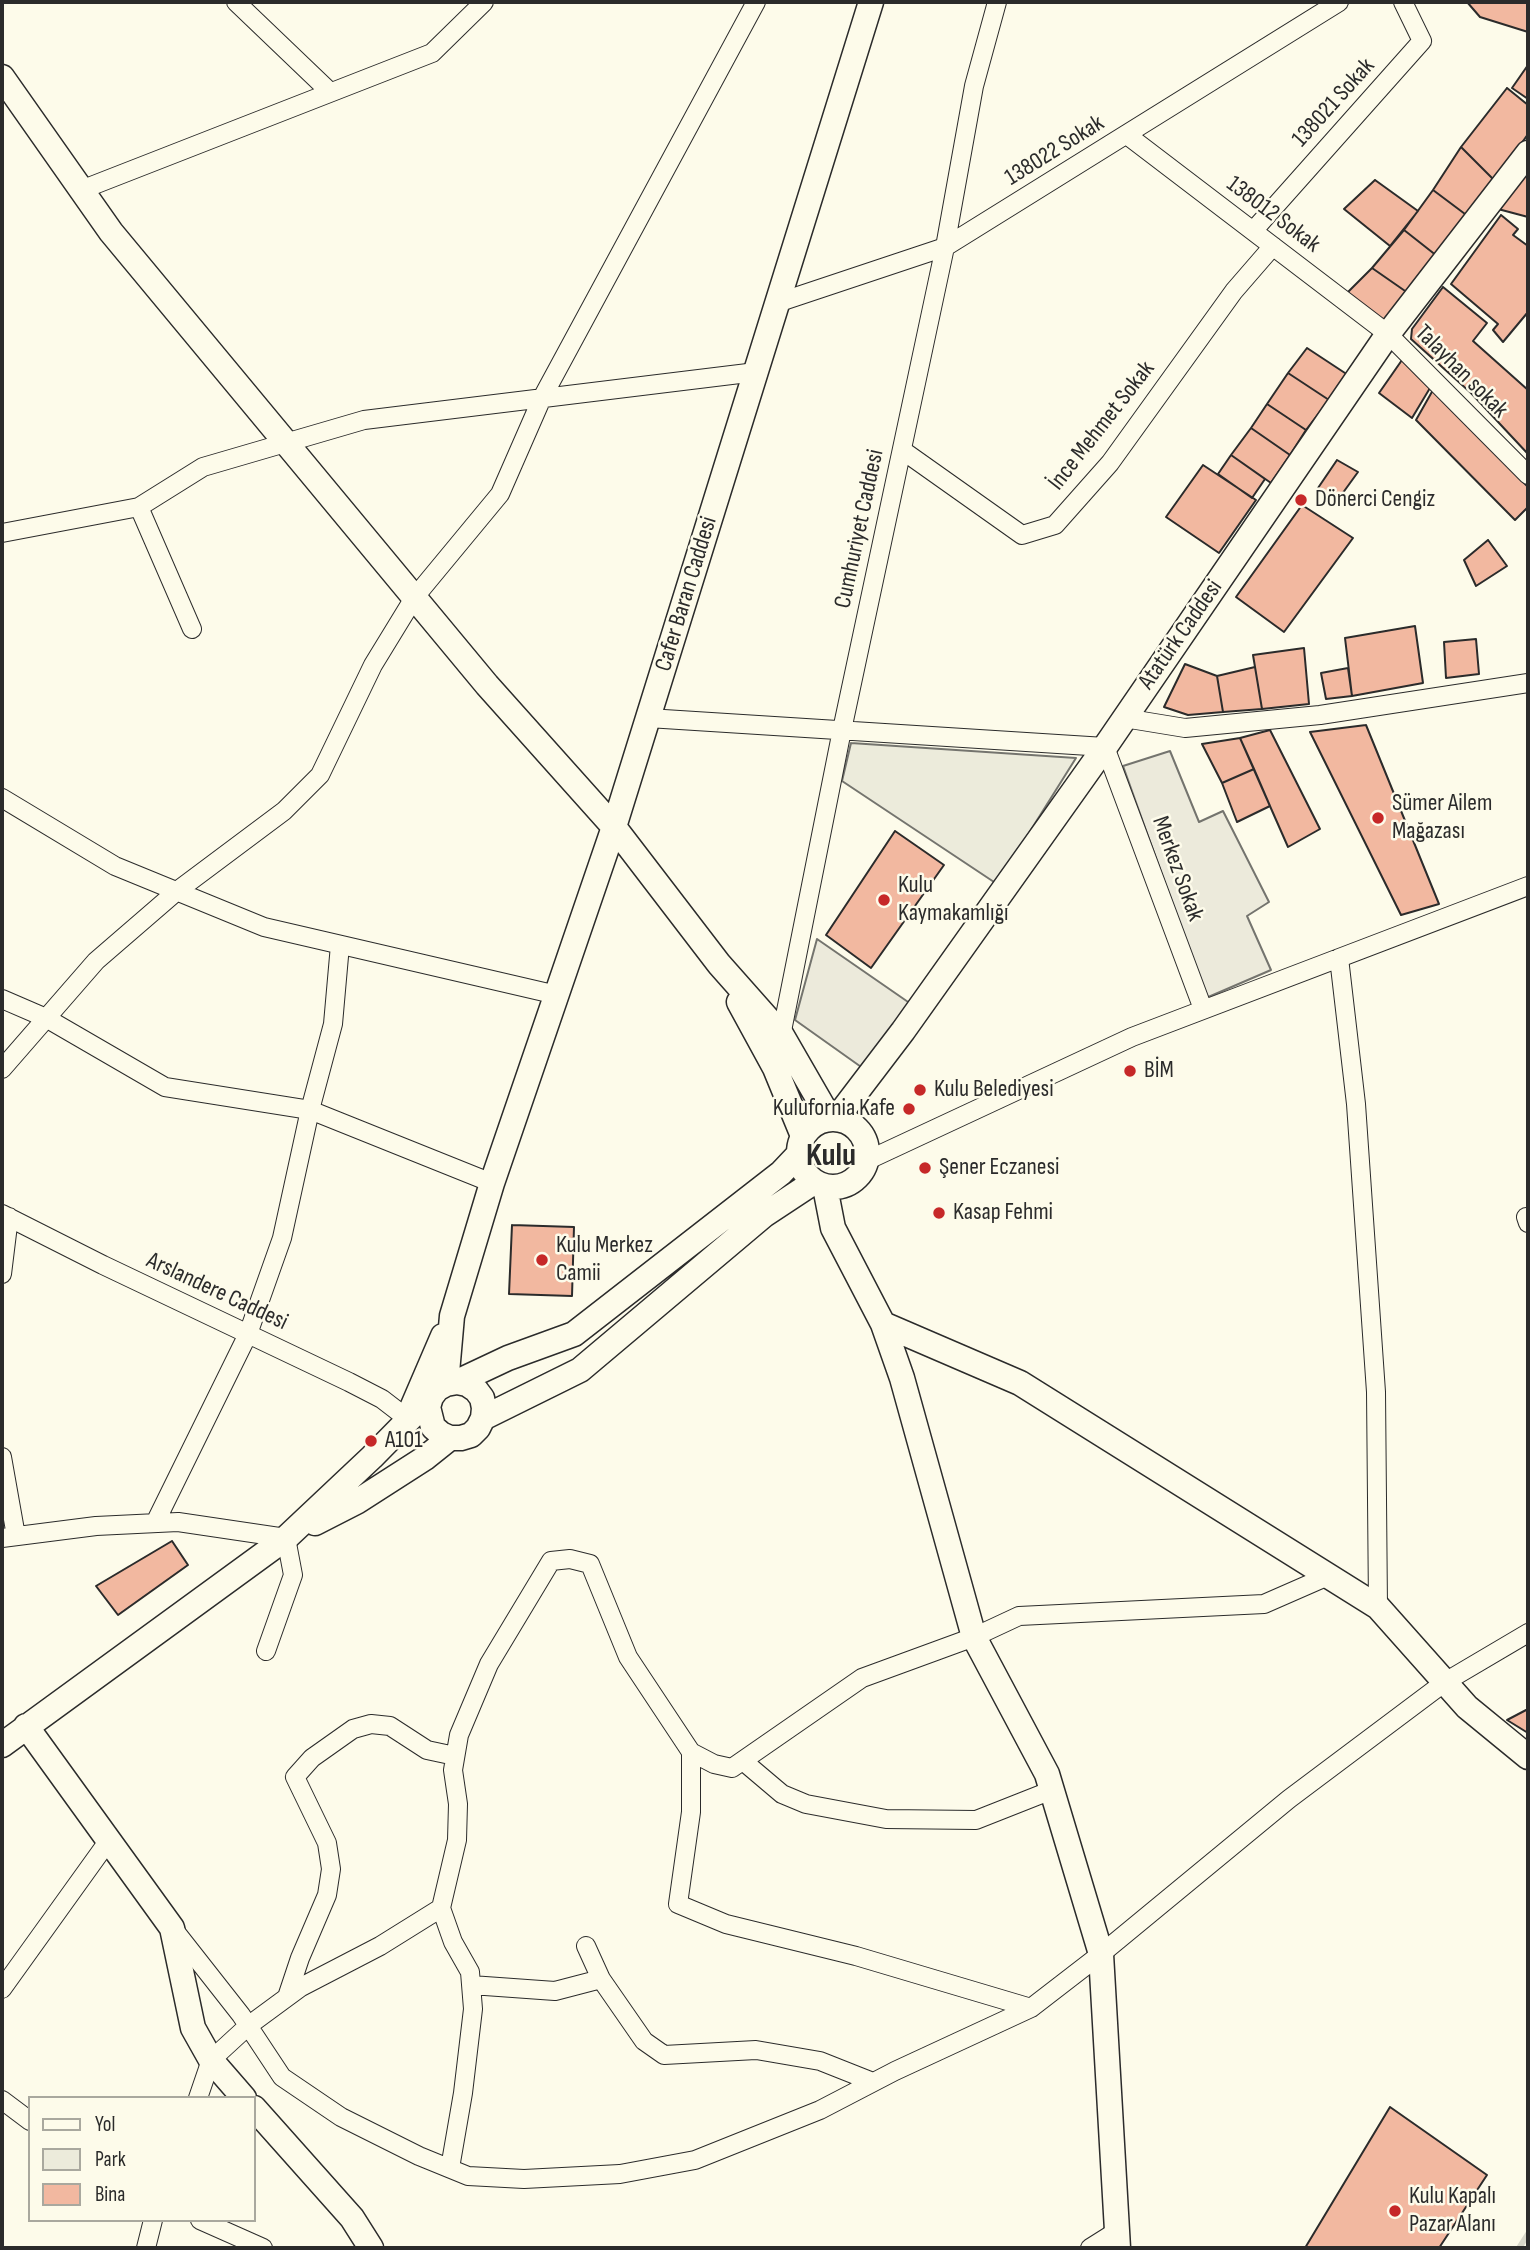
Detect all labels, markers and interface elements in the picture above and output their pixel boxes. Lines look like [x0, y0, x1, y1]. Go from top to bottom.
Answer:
street label: 138021 Sokak [1287, 53, 1381, 153]
street label: 138022 Sokak [1000, 109, 1110, 193]
street label: 138012 Sokak [1220, 170, 1326, 260]
street label: Talayhan sokak [1408, 319, 1514, 425]
street label: İnce Mehmet Sokak [1043, 356, 1161, 496]
street label: Cumhuriyet Caddesi [829, 447, 891, 611]
place label: Dönerci Cengiz [1315, 486, 1435, 514]
marker: Dönerci Cengiz [1293, 492, 1309, 508]
street label: Cafer Baran Caddesi [650, 513, 724, 675]
street label: Atatürk Caddesi [1133, 575, 1229, 695]
place label: Sümer Ailem Mağazası [1392, 790, 1492, 846]
marker: Sümer Ailem Mağazası [1370, 810, 1386, 826]
street label: Merkez Sokak [1145, 813, 1209, 925]
place label: Kulu Kaymakamlığı [898, 872, 1008, 928]
marker: Kulu Kaymakamlığı [876, 892, 892, 908]
place label: BİM [1144, 1057, 1174, 1085]
marker: BİM [1122, 1063, 1138, 1079]
place label: Kulu Belediyesi [934, 1076, 1054, 1104]
marker: Kulu Belediyesi [912, 1082, 928, 1098]
place label: Kulufornia Kafe [773, 1095, 895, 1123]
marker: Kulufornia Kafe [901, 1101, 917, 1117]
district label: Kulu [806, 1138, 856, 1176]
place label: Şener Eczanesi [939, 1154, 1060, 1182]
marker: Şener Eczanesi [917, 1160, 933, 1176]
place label: Kasap Fehmi [953, 1199, 1053, 1227]
marker: Kasap Fehmi [931, 1205, 947, 1221]
place label: Kulu Merkez Camii [556, 1232, 653, 1288]
street label: Arslandere Caddesi [142, 1247, 292, 1337]
marker: Kulu Merkez Camii [534, 1252, 550, 1268]
place label: A101 [385, 1427, 423, 1455]
marker: A101 [363, 1433, 379, 1449]
legend [28, 2096, 256, 2222]
text: Yol [95, 2112, 115, 2137]
text: Park [95, 2147, 126, 2172]
text: Bina [95, 2182, 125, 2207]
place label: Kulu Kapalı Pazar Alanı [1409, 2183, 1496, 2239]
marker: Kulu Kapalı Pazar Alanı [1387, 2203, 1403, 2219]

